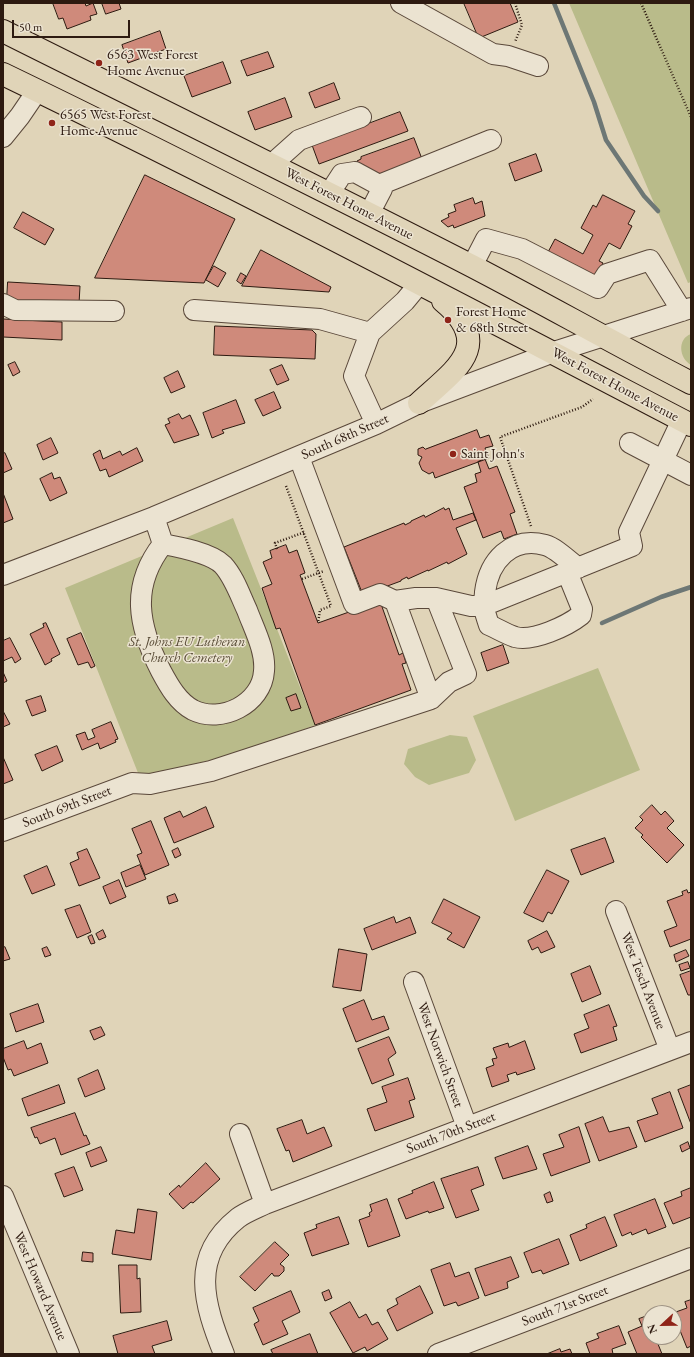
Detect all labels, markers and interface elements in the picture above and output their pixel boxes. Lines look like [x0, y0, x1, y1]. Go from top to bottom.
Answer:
scale bar [14, 12, 132, 38]
text: 50 m [19, 19, 42, 35]
place label: 6563 West Forest Home Avenue [107, 47, 198, 80]
marker: 6563 West Forest Home Avenue [94, 58, 104, 68]
place label: 6565 West Forest Home Avenue [60, 107, 151, 140]
marker: 6565 West Forest Home Avenue [47, 118, 57, 128]
street label: West Forest Home Avenue [282, 164, 416, 244]
place label: Forest Home & 68th Street [456, 304, 528, 336]
marker: Forest Home & 68th Street [443, 315, 453, 325]
street label: West Forest Home Avenue [548, 344, 682, 426]
street label: South 68th Street [299, 410, 391, 464]
place label: Saint John's [461, 446, 525, 462]
marker: Saint John's [448, 449, 458, 459]
park label: St. Johns EU Lutheran Church Cemetery [129, 634, 245, 666]
street label: South 69th Street [20, 782, 114, 832]
street label: West Tesch Avenue [617, 930, 669, 1032]
street label: West Norwich Street [413, 1000, 467, 1110]
street label: South 70th Street [404, 1108, 498, 1158]
street label: West Howard Avenue [10, 1229, 70, 1343]
street label: South 71st Street [519, 1282, 611, 1330]
north arrow [642, 1305, 682, 1345]
text: N [644, 1322, 660, 1336]

